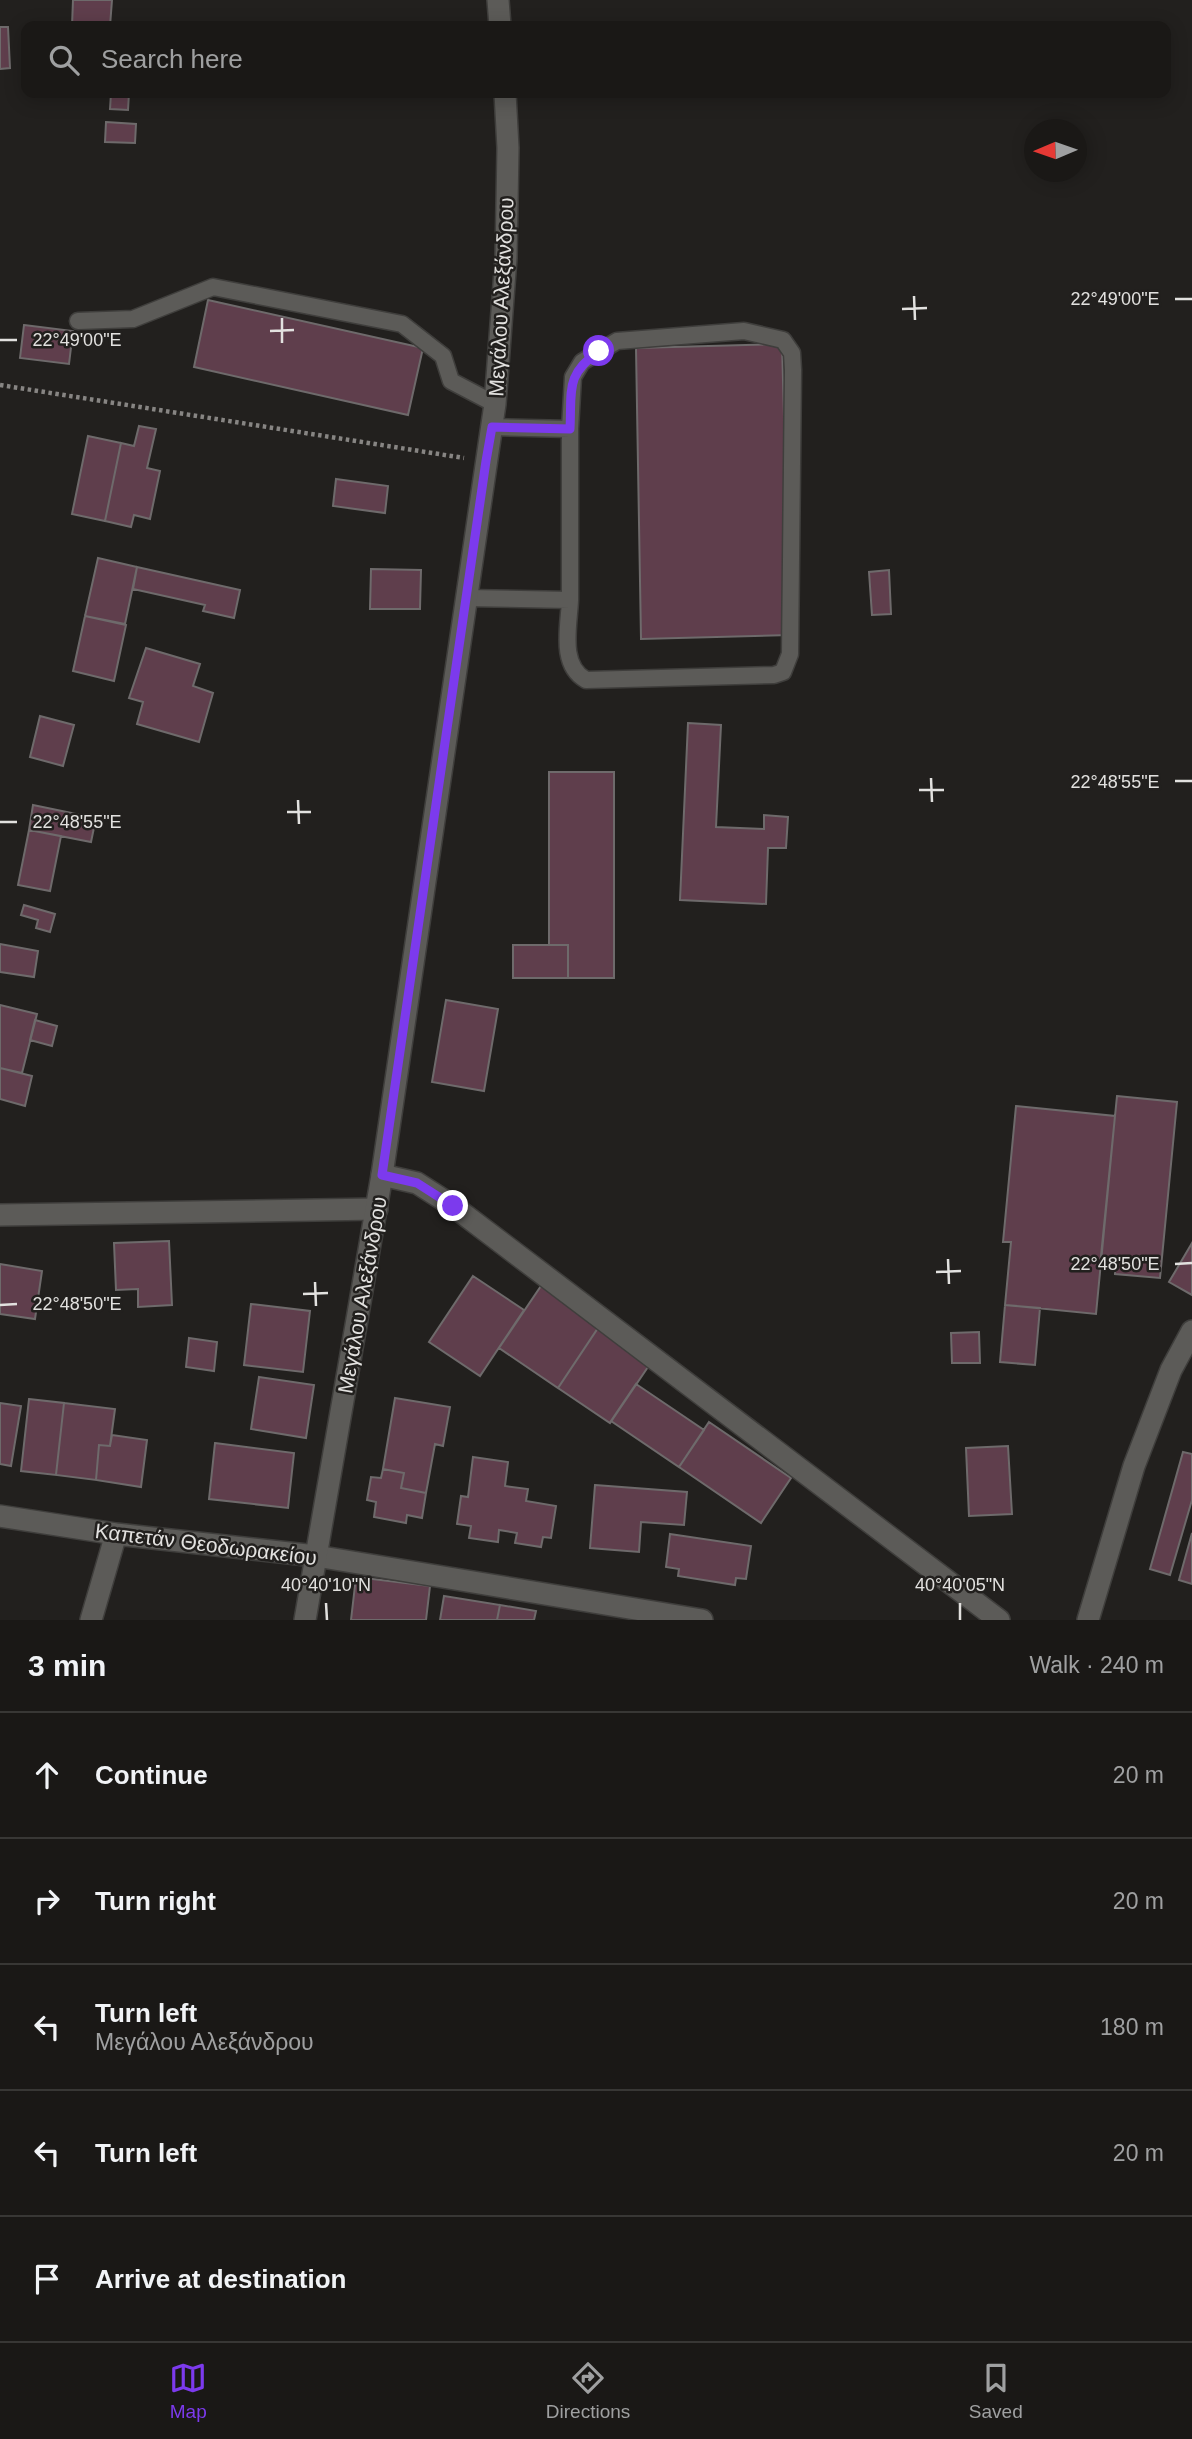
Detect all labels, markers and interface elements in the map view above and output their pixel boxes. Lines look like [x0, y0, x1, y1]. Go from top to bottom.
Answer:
search box [21, 21, 1171, 98]
icon: search [45, 41, 83, 79]
text: Search here [101, 44, 243, 74]
north arrow [1024, 119, 1087, 182]
street label: Μεγάλου Αλεξάνδρου [484, 197, 518, 397]
text: 22°49'00"E [1070, 289, 1160, 309]
text: 22°49'00"E [32, 330, 122, 350]
route start [583, 335, 614, 366]
text: 22°48'55"E [1070, 772, 1160, 792]
text: 22°48'55"E [32, 812, 122, 832]
route end [437, 1190, 468, 1221]
street label: Μεγάλου Αλεξάνδρου [333, 1195, 391, 1395]
text: 22°48'50"E [1070, 1254, 1160, 1274]
text: 22°48'50"E [32, 1294, 122, 1314]
street label: Καπετάν Θεοδωρακείου [94, 1519, 318, 1569]
text: 40°40'10"N [281, 1575, 371, 1595]
text: 40°40'05"N [915, 1575, 1005, 1595]
text: 3 min [28, 1649, 106, 1682]
text: Walk · 240 m [1029, 1652, 1164, 1678]
icon: ahead [28, 1756, 66, 1794]
text: Continue [95, 1760, 208, 1790]
text: 20 m [1113, 1762, 1164, 1788]
icon: right [28, 1882, 66, 1920]
text: Turn right [95, 1886, 216, 1916]
text: 20 m [1113, 1888, 1164, 1914]
text: Turn left [95, 1998, 197, 2028]
icon: left [28, 2008, 66, 2046]
text: 180 m [1100, 2014, 1164, 2040]
text: Μεγάλου Αλεξάνδρου [95, 2029, 314, 2055]
icon: left [28, 2134, 66, 2172]
text: Turn left [95, 2138, 197, 2168]
text: 20 m [1113, 2140, 1164, 2166]
icon: arrive [28, 2260, 66, 2298]
text: Arrive at destination [95, 2264, 346, 2294]
tab: Map [169, 2359, 207, 2423]
tab: Directions [546, 2359, 630, 2423]
tab: Saved [969, 2359, 1023, 2423]

